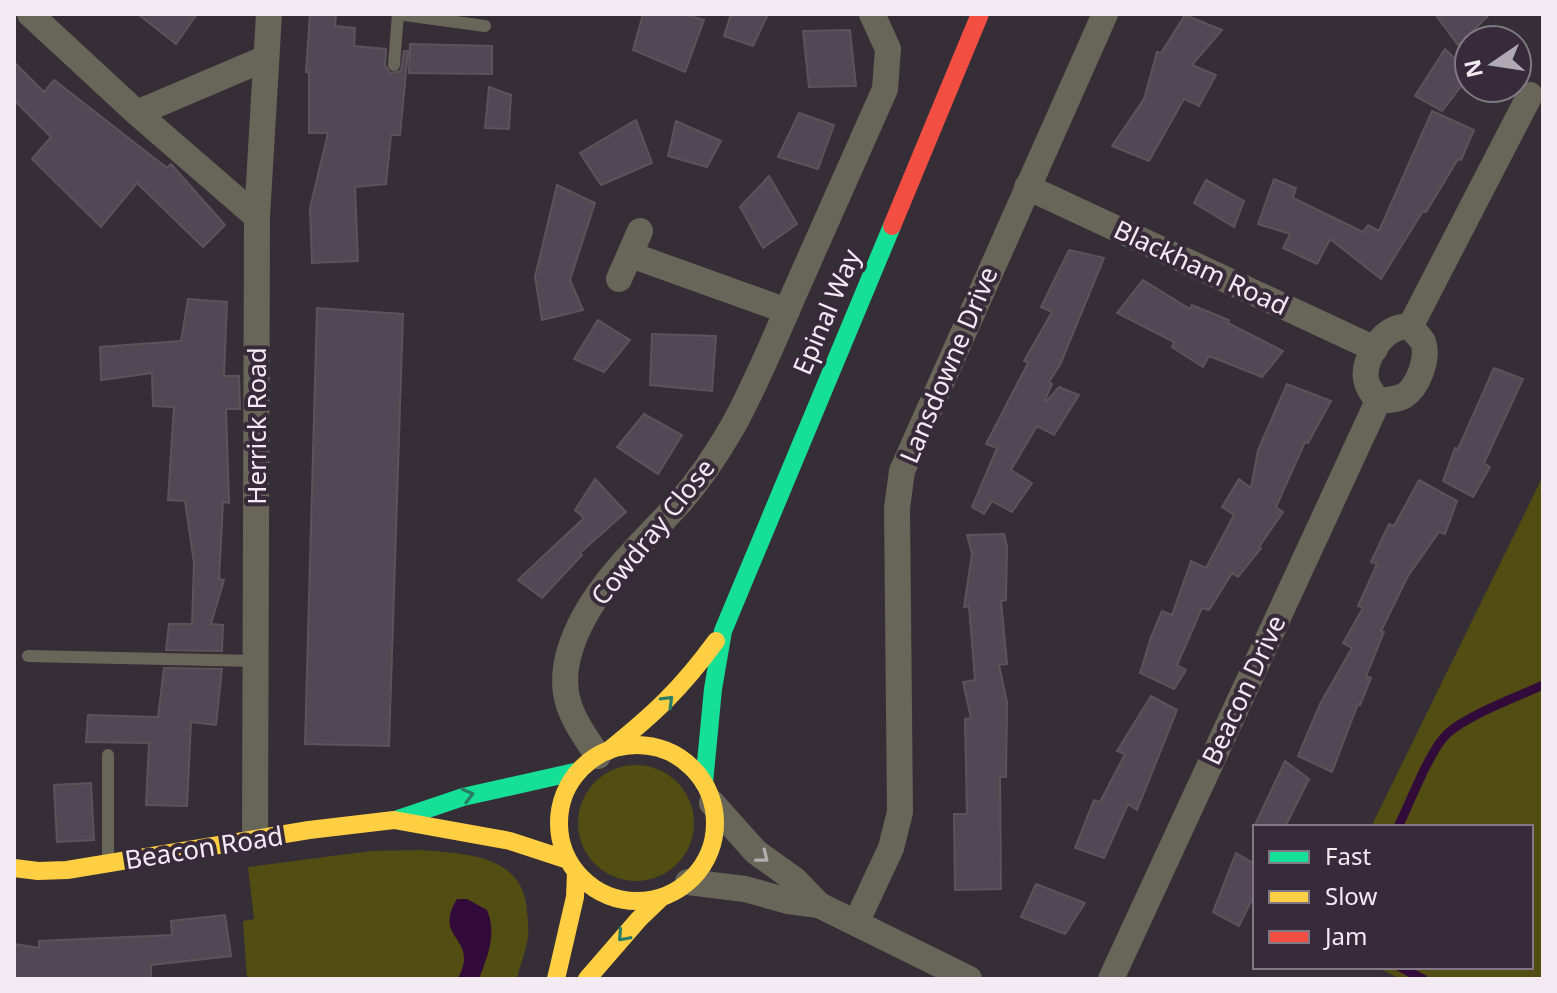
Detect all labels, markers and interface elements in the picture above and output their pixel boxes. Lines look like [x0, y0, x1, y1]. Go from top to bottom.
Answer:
north arrow [1453, 24, 1533, 104]
text: N [1456, 57, 1489, 81]
street label: Blackham Road [1108, 211, 1295, 323]
street label: Epinal Way [784, 243, 869, 380]
street label: Lansdowne Drive [890, 261, 1006, 468]
street label: Herrick Road [238, 347, 274, 505]
street label: Cowdray Close [582, 451, 723, 612]
street label: Beacon Drive [1193, 609, 1294, 770]
one-way arrow [659, 696, 673, 710]
one-way arrow [460, 788, 474, 804]
street label: Beacon Road [122, 817, 286, 877]
legend [1253, 825, 1533, 969]
text: Fast [1325, 839, 1371, 872]
one-way arrow [754, 847, 769, 861]
text: Slow [1325, 879, 1377, 912]
text: Jam [1323, 919, 1367, 952]
one-way arrow [618, 927, 633, 942]

